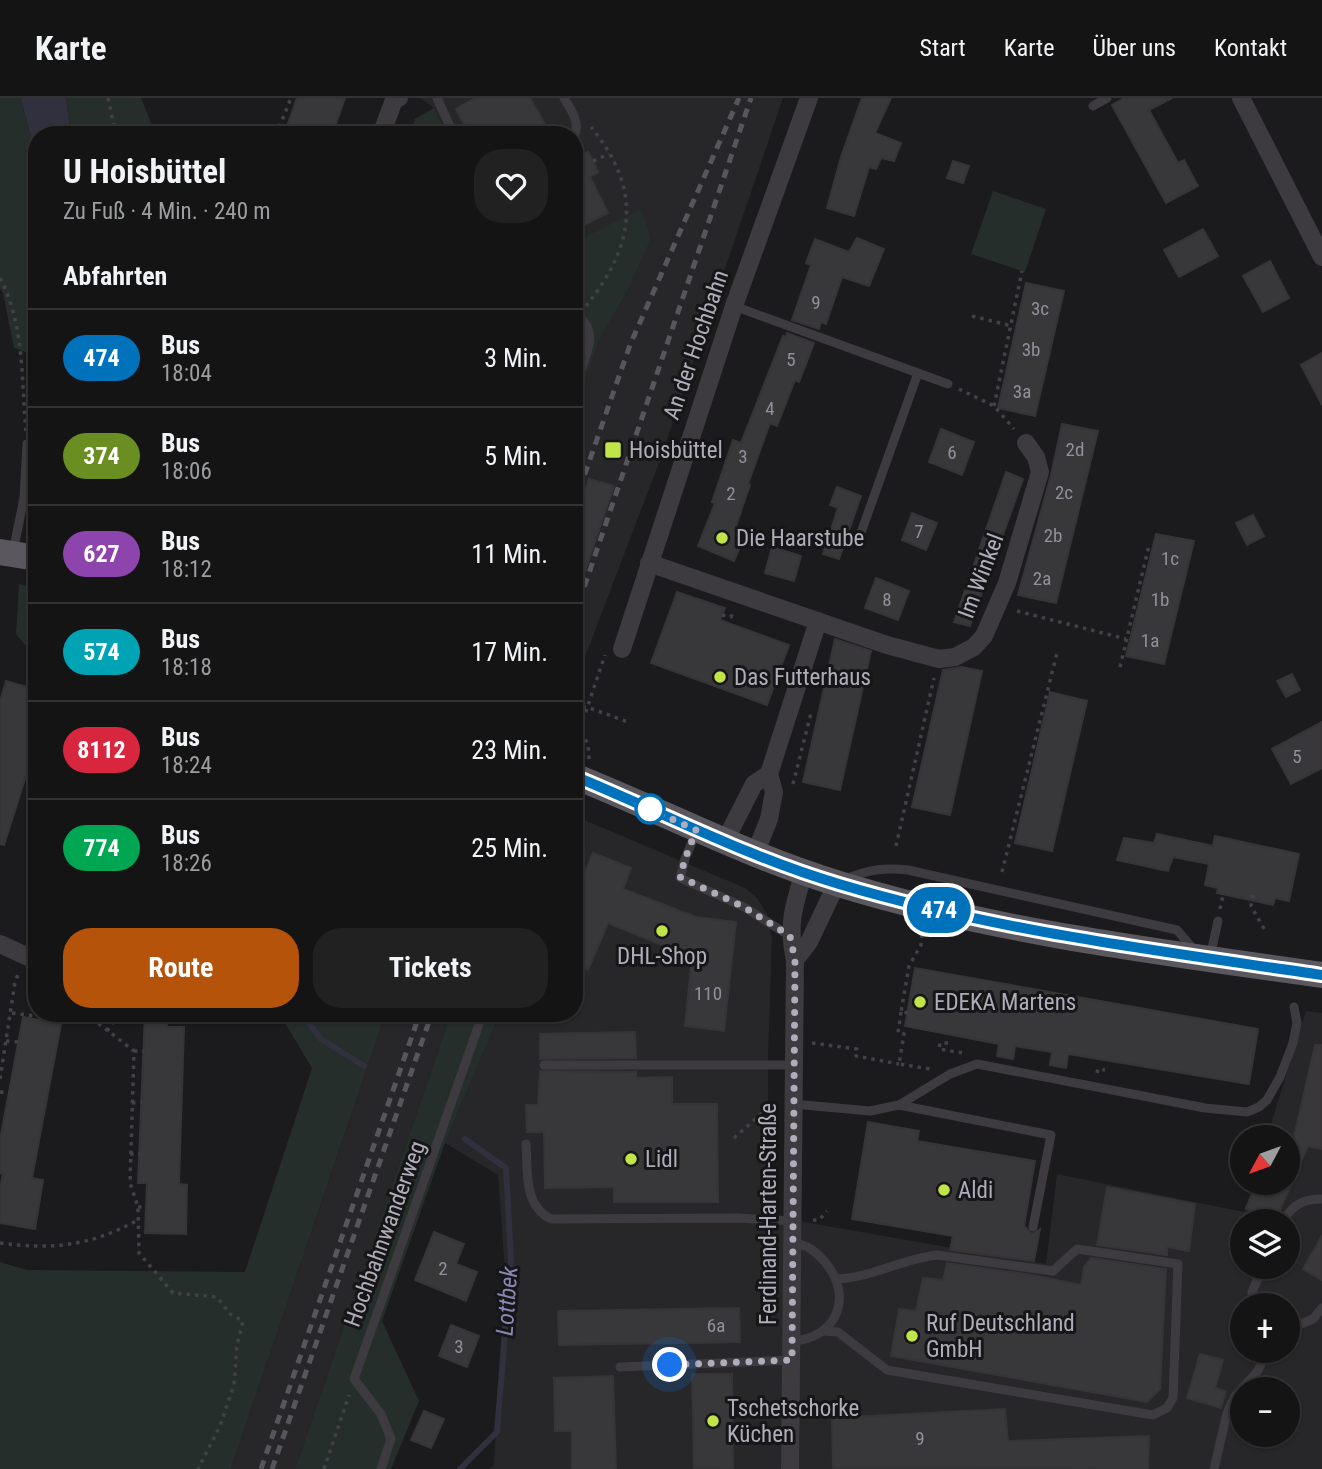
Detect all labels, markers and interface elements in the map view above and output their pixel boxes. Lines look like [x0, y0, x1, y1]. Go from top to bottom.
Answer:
text: Karte [35, 29, 106, 68]
text: Start [920, 34, 966, 62]
text: Karte [1004, 34, 1054, 62]
text: Über uns [1092, 34, 1176, 62]
text: Kontakt [1214, 34, 1287, 62]
button: heart [474, 149, 548, 223]
text: U Hoisbüttel [63, 152, 226, 191]
text: Zu Fuß · 4 Min. · 240 m [63, 198, 271, 225]
text: Abfahrten [63, 261, 167, 291]
street label: An der Hochbahn [658, 267, 734, 423]
house number: 9 [811, 291, 821, 314]
house number: 3c [1031, 297, 1049, 320]
text: Bus [161, 330, 200, 360]
house number: 3b [1022, 338, 1040, 361]
text: 3 Min. [484, 343, 548, 373]
text: 474 [83, 344, 120, 372]
house number: 5 [786, 348, 796, 371]
text: 18:04 [161, 360, 212, 387]
house number: 3a [1013, 380, 1031, 403]
house number: 4 [765, 397, 775, 420]
text: Bus [161, 428, 200, 458]
place label: Hoisbüttel [629, 437, 723, 464]
house number: 2d [1066, 438, 1084, 461]
marker: Hoisbüttel [603, 440, 623, 460]
text: 5 Min. [484, 441, 548, 471]
house number: 6 [947, 441, 957, 464]
text: 374 [83, 442, 120, 470]
house number: 3 [738, 445, 748, 468]
text: 18:06 [161, 458, 212, 485]
house number: 2c [1055, 481, 1073, 504]
house number: 2 [726, 482, 736, 505]
house number: 7 [914, 520, 924, 543]
house number: 2b [1044, 524, 1062, 547]
place label: Die Haarstube [736, 525, 864, 552]
text: Bus [161, 526, 200, 556]
marker: Die Haarstube [714, 530, 730, 546]
street label: Im Winkel [953, 530, 1009, 622]
text: 11 Min. [471, 539, 548, 569]
text: 627 [83, 540, 120, 568]
house number: 1c [1161, 547, 1179, 570]
text: 18:12 [161, 556, 212, 583]
house number: 2a [1033, 567, 1051, 590]
house number: 8 [882, 588, 892, 611]
house number: 1b [1151, 588, 1169, 611]
text: Bus [161, 624, 200, 654]
house number: 1a [1141, 629, 1159, 652]
text: 17 Min. [471, 637, 548, 667]
text: 574 [83, 638, 120, 666]
text: 18:18 [161, 654, 212, 681]
place label: Das Futterhaus [734, 664, 871, 691]
marker: Das Futterhaus [712, 669, 728, 685]
text: Bus [161, 722, 200, 752]
text: 23 Min. [471, 735, 548, 765]
text: 8112 [77, 736, 126, 764]
house number: 5 [1292, 745, 1302, 768]
text: 18:24 [161, 752, 212, 779]
unlabelled marker [635, 794, 665, 824]
text: Bus [161, 820, 200, 850]
text: 25 Min. [471, 833, 548, 863]
text: 774 [83, 834, 120, 862]
text: 18:26 [161, 850, 212, 877]
line badge: 474 [899, 887, 979, 933]
text: 474 [921, 896, 957, 924]
marker: DHL-Shop [654, 923, 670, 939]
button: Route [63, 928, 299, 1008]
button: Tickets [313, 928, 548, 1008]
place label: DHL-Shop [617, 943, 707, 970]
house number: 110 [694, 982, 722, 1005]
place label: EDEKA Martens [934, 989, 1076, 1016]
marker: EDEKA Martens [912, 994, 928, 1010]
street label: Ferdinand-Harten-Straße [755, 1103, 782, 1325]
north arrow [1230, 1125, 1300, 1195]
map controls [1230, 1125, 1300, 1447]
street label: Hochbahnwanderweg [339, 1137, 431, 1331]
place label: Lidl [645, 1146, 678, 1173]
marker: Lidl [623, 1151, 639, 1167]
place label: Aldi [958, 1177, 993, 1204]
marker: Aldi [936, 1182, 952, 1198]
button: layers [1230, 1209, 1300, 1279]
house number: 2 [438, 1257, 448, 1280]
water label: Lottbek [491, 1265, 523, 1337]
button: + [1230, 1293, 1300, 1363]
place label: Ruf Deutschland GmbH [926, 1310, 1075, 1363]
house number: 6a [707, 1314, 725, 1337]
marker: Ruf Deutschland GmbH [904, 1328, 920, 1344]
house number: 3 [454, 1335, 464, 1358]
your location [652, 1347, 687, 1382]
button: − [1230, 1377, 1300, 1447]
place label: Tschetschorke Küchen [727, 1395, 859, 1448]
marker: Tschetschorke Küchen [705, 1413, 721, 1429]
house number: 9 [915, 1427, 925, 1450]

